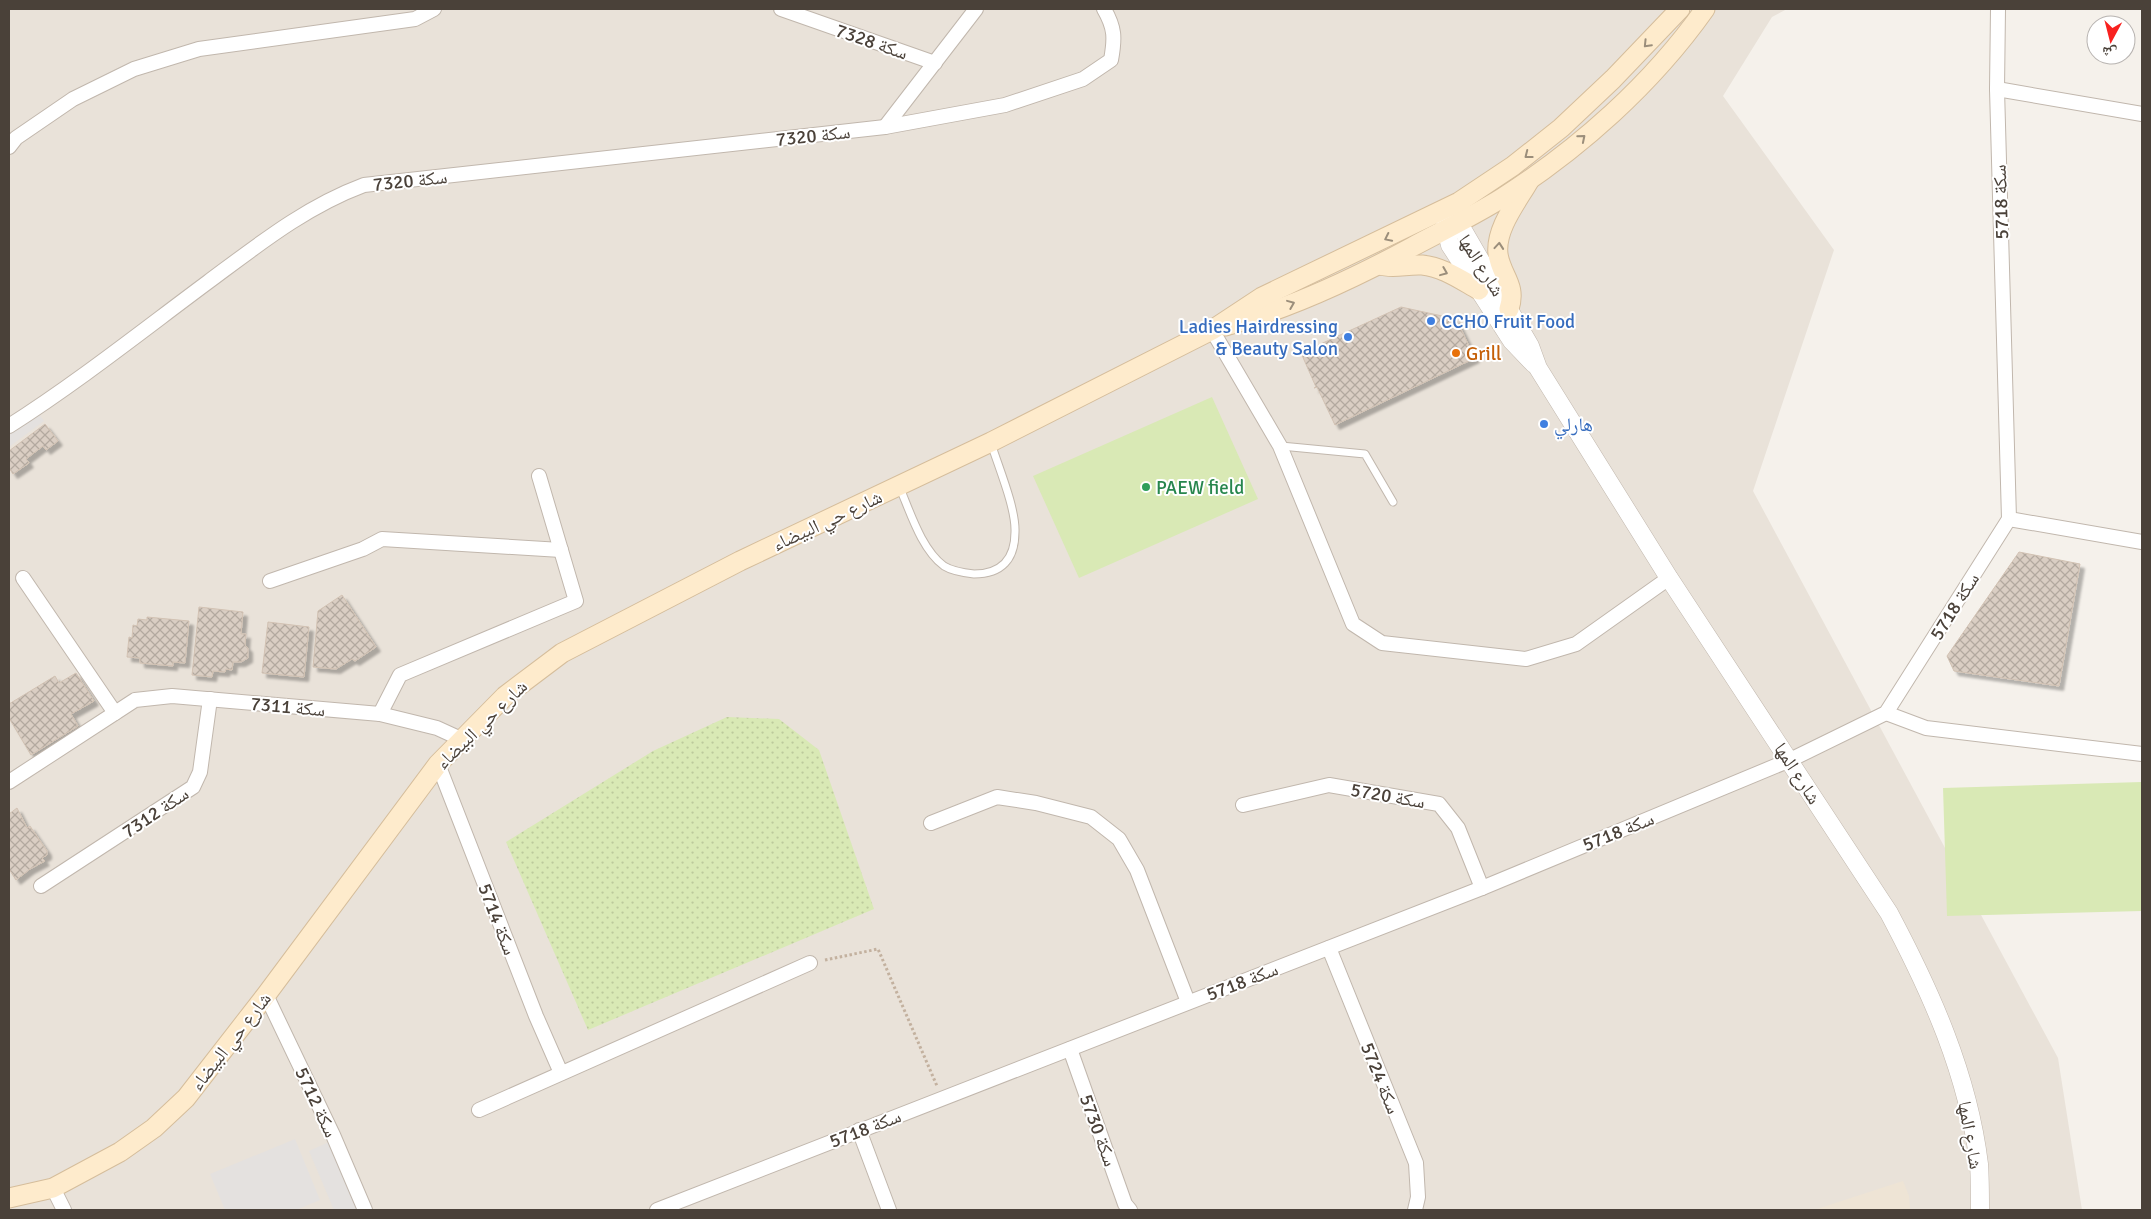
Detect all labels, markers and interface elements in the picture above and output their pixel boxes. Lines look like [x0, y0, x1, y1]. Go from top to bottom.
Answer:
north arrow [2086, 15, 2136, 65]
street label: سكة 7328 [832, 18, 911, 66]
one-way arrow [1644, 39, 1653, 48]
text: ش [2101, 43, 2118, 62]
street label: سكة 7320 [775, 120, 852, 152]
one-way arrow [1576, 136, 1585, 144]
one-way arrow [1525, 150, 1534, 158]
street label: سكة 5718 [1988, 164, 2014, 240]
street label: سكة 7320 [372, 165, 449, 197]
street label: شارع المها [1453, 230, 1510, 301]
one-way arrow [1385, 232, 1394, 242]
one-way arrow [1493, 242, 1504, 250]
one-way arrow [1439, 265, 1448, 276]
one-way arrow [1286, 300, 1295, 310]
place label: CCHO Fruit Food [1441, 310, 1575, 334]
place label: Ladies Hairdressing & Beauty Salon [1179, 315, 1338, 361]
marker: CCHO Fruit Food [1425, 315, 1437, 327]
marker: Ladies Hairdressing & Beauty Salon [1342, 331, 1354, 343]
place label: Grill [1466, 342, 1502, 366]
marker: Grill [1450, 347, 1462, 359]
place label: هارلي [1554, 413, 1593, 440]
marker: هارلي [1538, 418, 1550, 430]
place label: PAEW field [1156, 476, 1244, 500]
marker: PAEW field [1140, 481, 1152, 493]
street label: شارع حي البيضاء [769, 485, 887, 559]
street label: سكة 5718 [1925, 568, 1985, 645]
street label: شارع حي البيضاء [431, 675, 535, 777]
street label: سكة 7311 [249, 692, 326, 722]
street label: شارع المها [1768, 738, 1826, 809]
street label: سكة 5720 [1349, 778, 1427, 814]
street label: سكة 7312 [118, 782, 193, 844]
street label: سكة 5718 [1579, 807, 1658, 857]
street label: سكة 5714 [472, 880, 522, 959]
street label: سكة 5718 [1203, 957, 1282, 1007]
street label: شارع حي البيضاء [185, 988, 279, 1097]
street label: سكة 5724 [1355, 1039, 1405, 1118]
street label: سكة 5712 [289, 1063, 343, 1142]
street label: سكة 5730 [1074, 1091, 1122, 1170]
street label: شارع المها [1952, 1099, 1988, 1171]
street label: سكة 5718 [826, 1104, 905, 1154]

